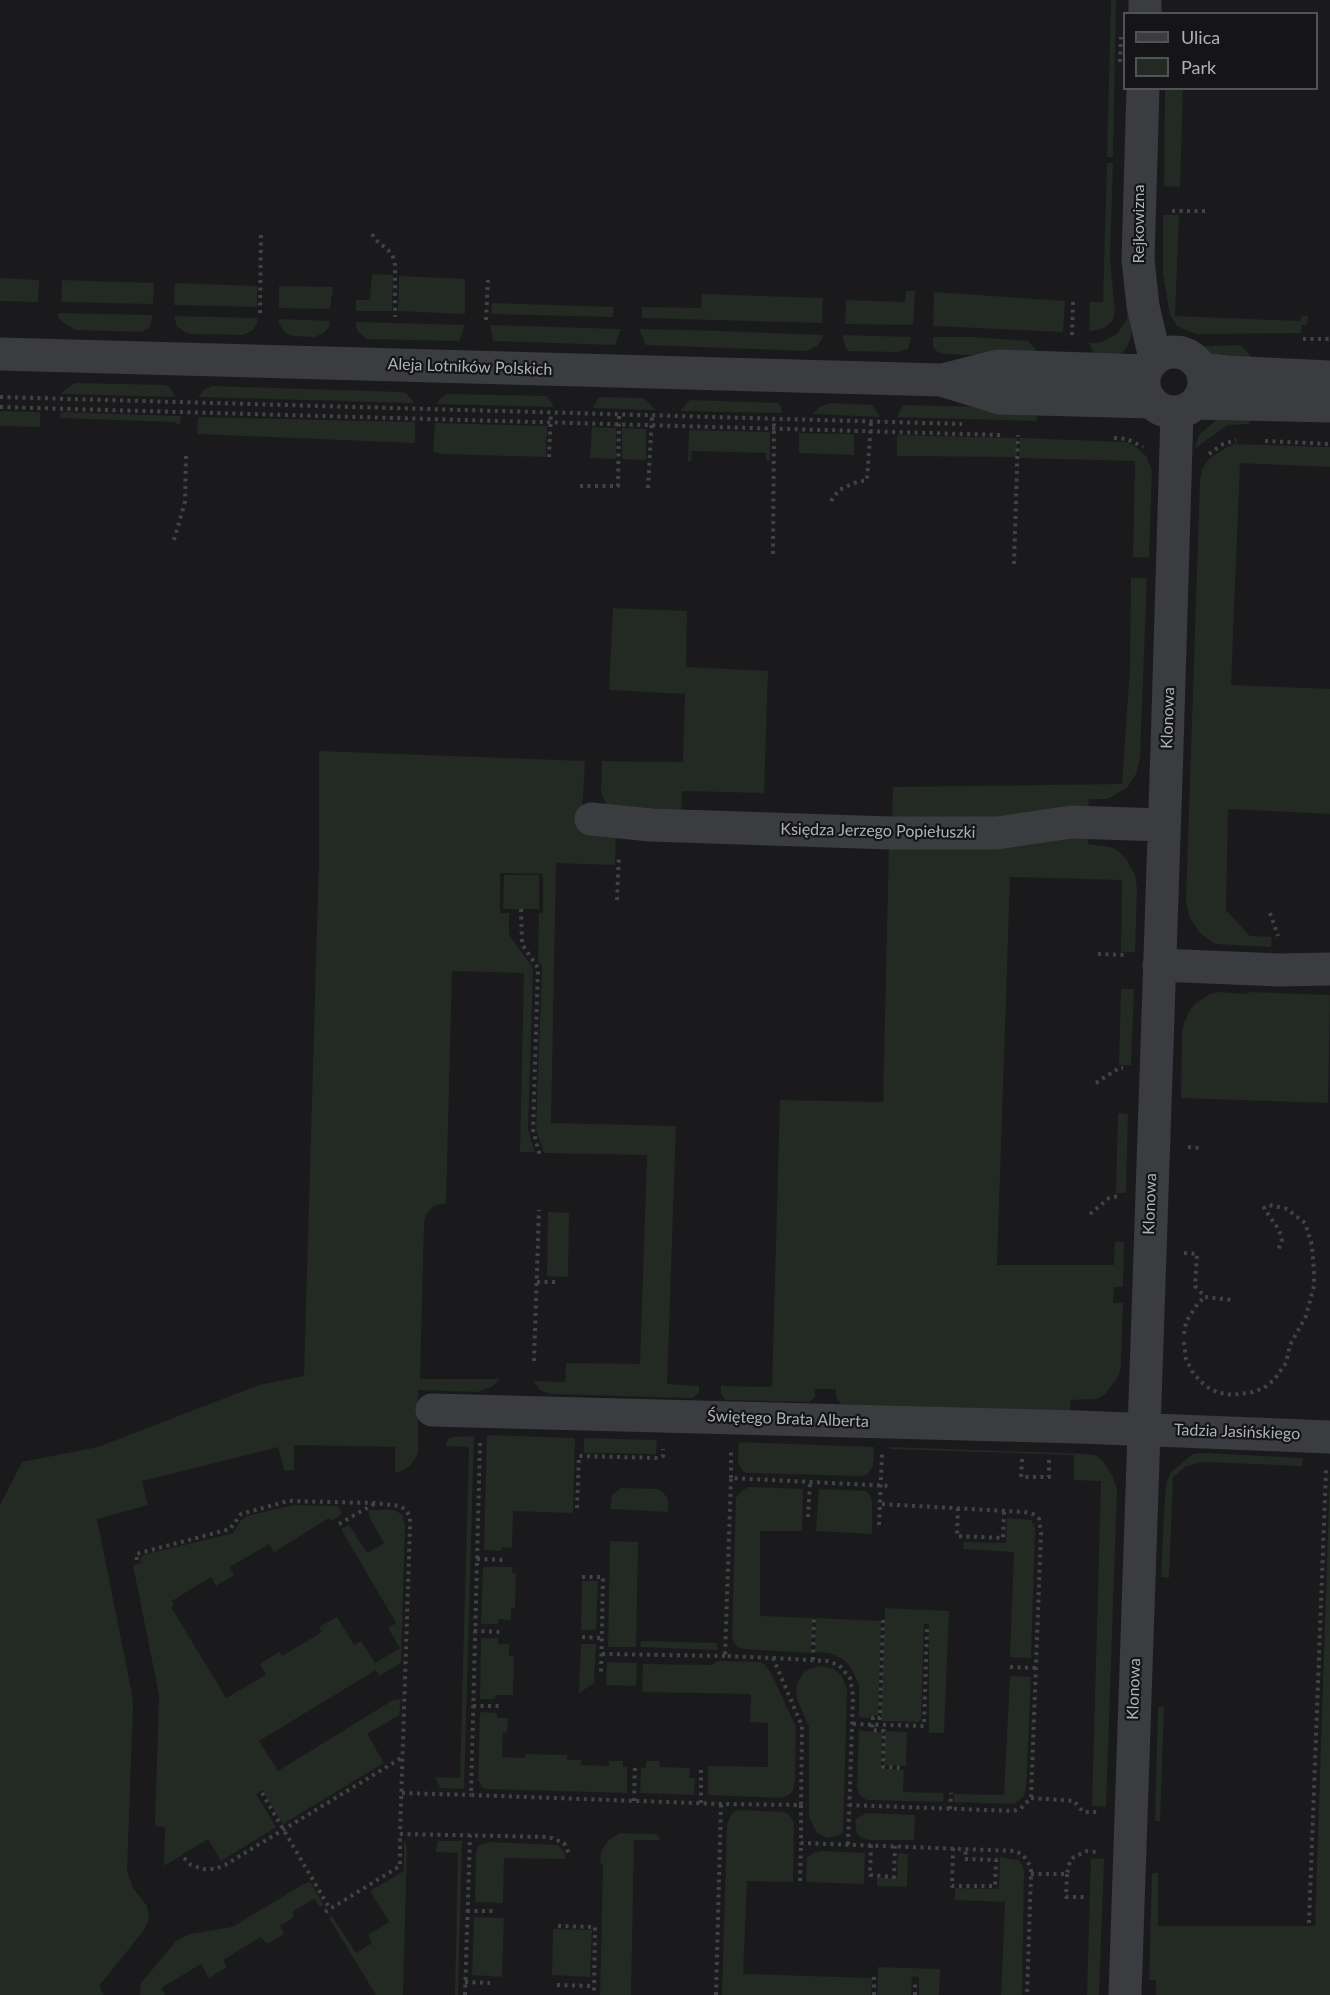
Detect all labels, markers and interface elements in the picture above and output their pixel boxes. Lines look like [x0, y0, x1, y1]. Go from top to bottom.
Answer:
legend [1123, 12, 1318, 90]
text: Ulica [1181, 26, 1220, 48]
text: Park [1181, 56, 1216, 78]
street label: Rejkowizna [1129, 185, 1149, 263]
street label: Aleja Lotników Polskich [387, 355, 553, 379]
street label: Klonowa [1157, 687, 1179, 749]
street label: Księdza Jerzego Popiełuszki [780, 820, 976, 842]
street label: Klonowa [1139, 1173, 1161, 1235]
street label: Świętego Brata Alberta [707, 1407, 869, 1431]
street label: Tadzia Jasińskiego [1174, 1420, 1300, 1444]
street label: Klonowa [1123, 1658, 1145, 1720]

